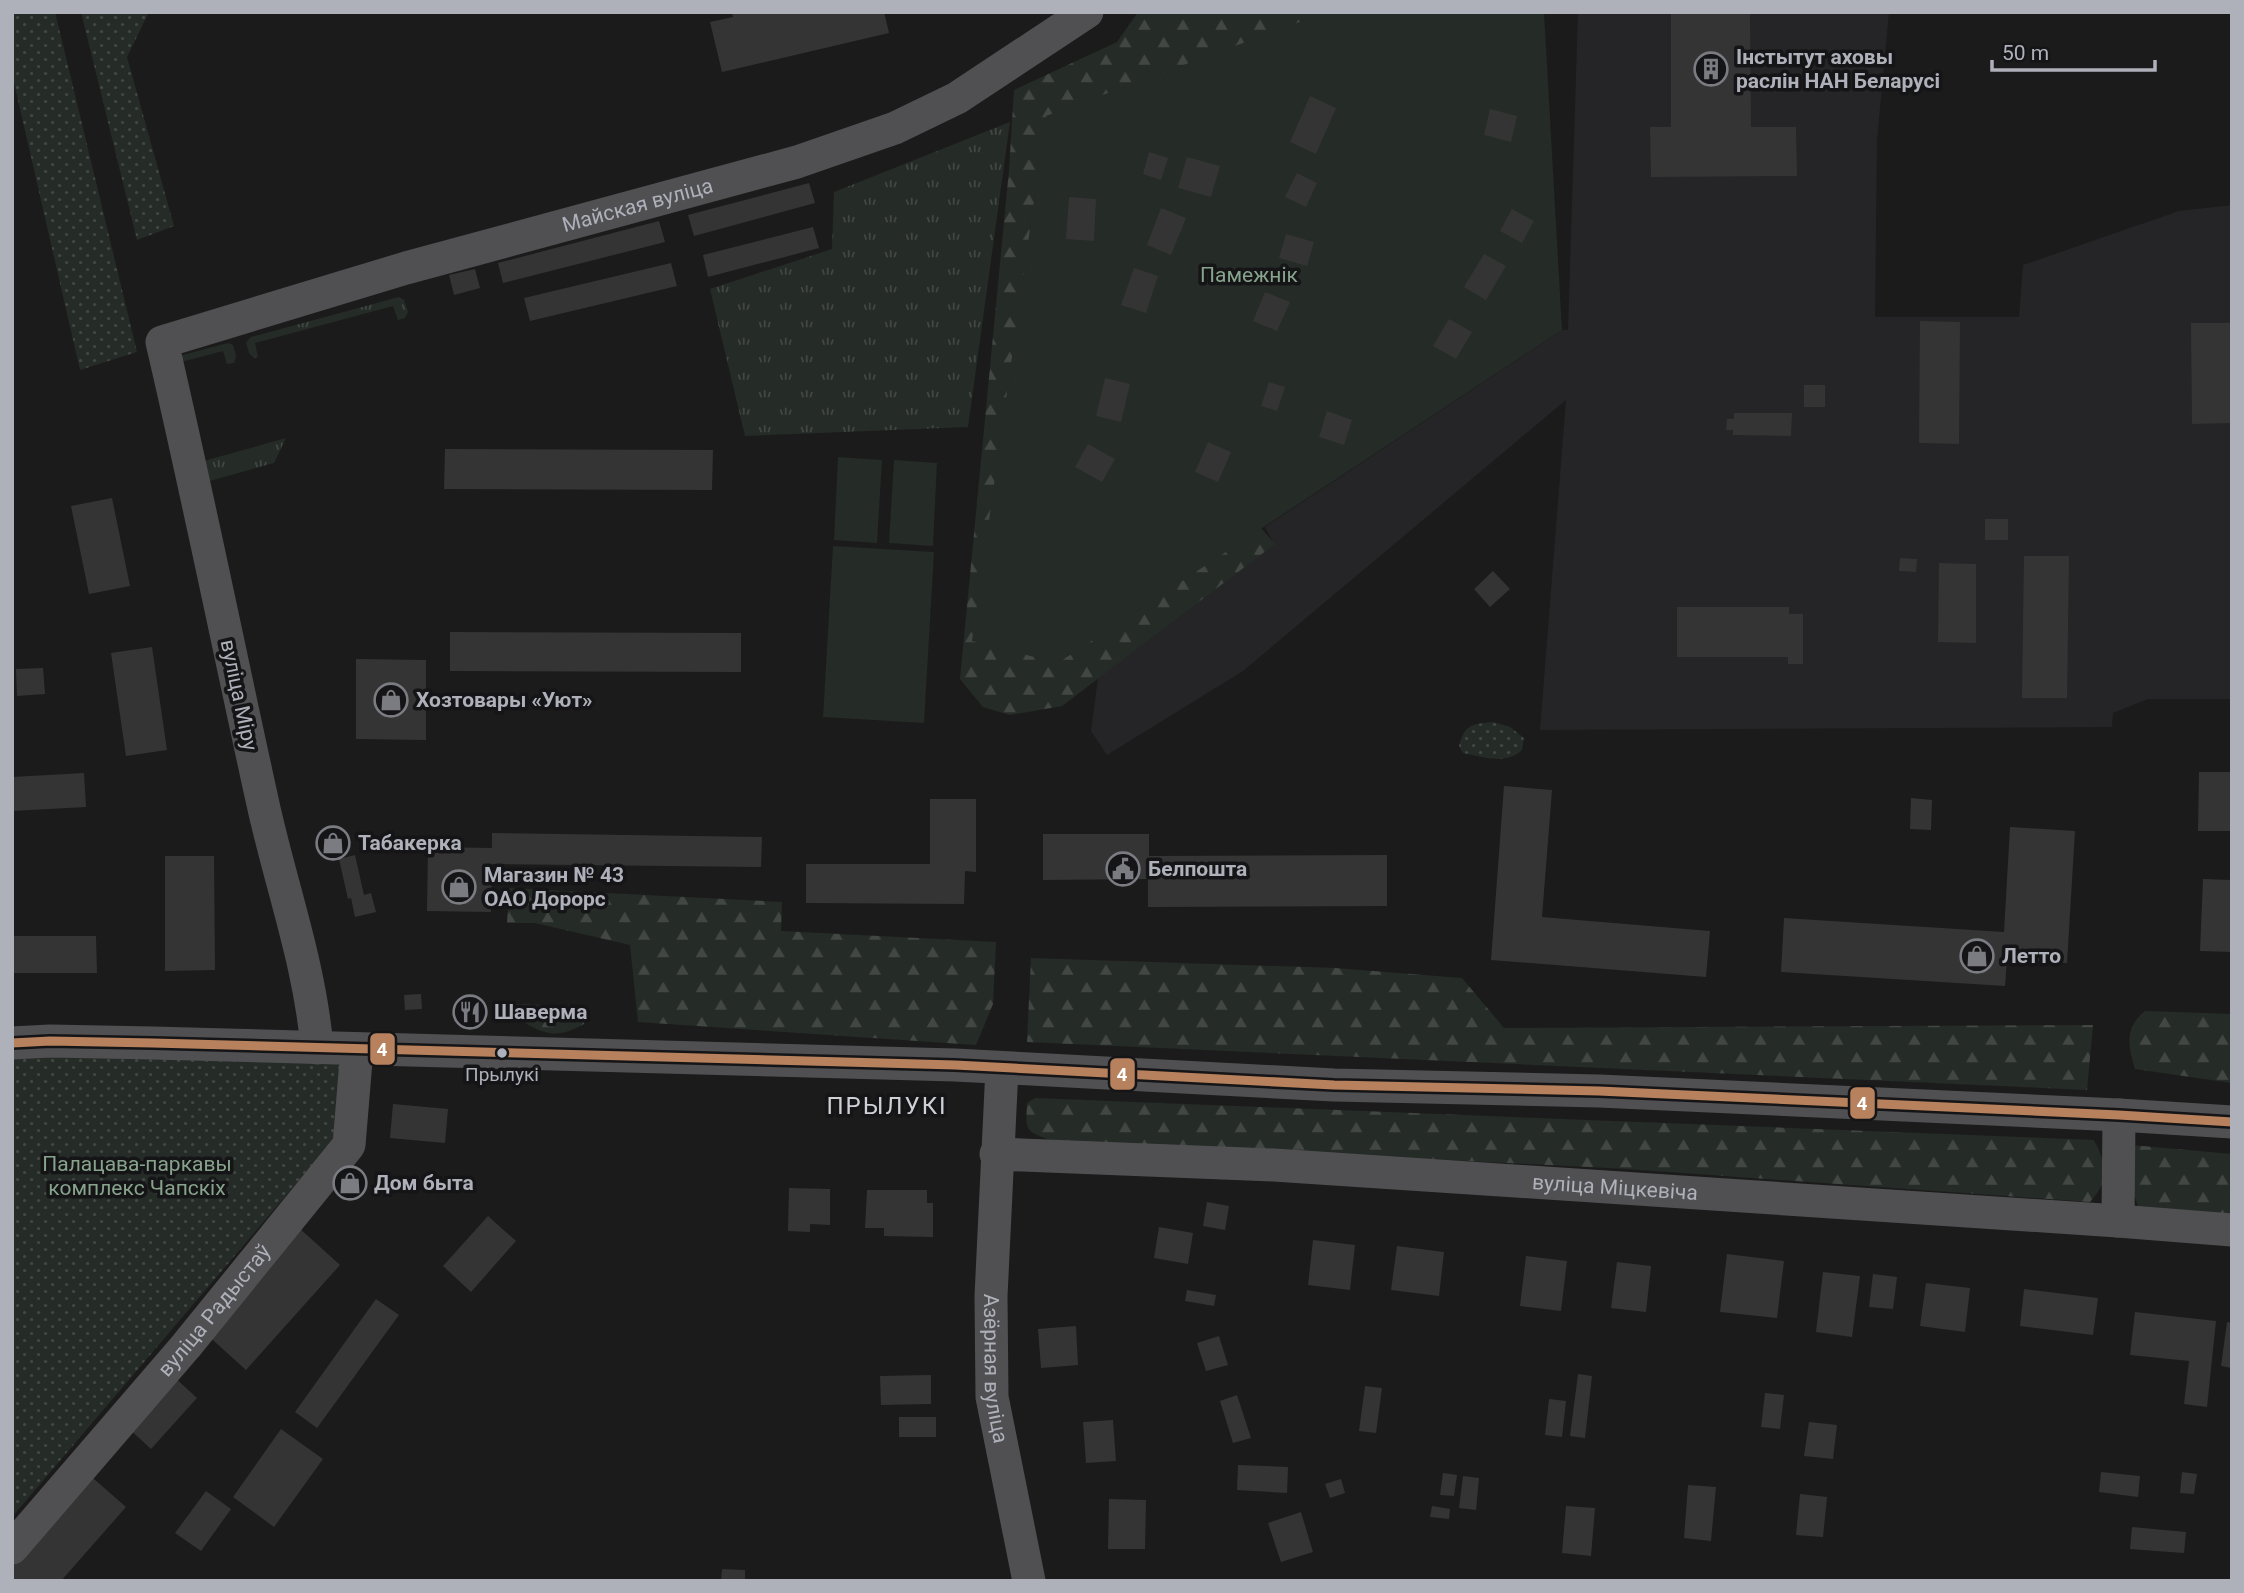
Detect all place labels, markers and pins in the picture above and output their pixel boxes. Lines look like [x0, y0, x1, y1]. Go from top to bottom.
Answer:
place label: Інстытут аховы раслін НАН Беларусі [1736, 45, 1940, 93]
building icon: Інстытут аховы раслін НАН Беларусі [1692, 50, 1730, 88]
shop icon: Хозтовары «Уют» [372, 681, 410, 719]
place label: Хозтовары «Уют» [416, 688, 593, 712]
shop icon: Табакерка [314, 824, 352, 862]
place label: Табакерка [358, 831, 462, 855]
public building icon: Белпошта [1104, 850, 1142, 888]
place label: Белпошта [1148, 857, 1247, 881]
place label: Магазин № 43 ОАО Дорорс [484, 863, 624, 911]
shop icon: Магазин № 43 ОАО Дорорс [440, 868, 478, 906]
shop icon: Летто [1958, 937, 1996, 975]
place label: Летто [2002, 944, 2061, 968]
restaurant icon: Шаверма [451, 993, 489, 1031]
place label: Шаверма [494, 1000, 588, 1024]
marker: Прылукі [495, 1046, 509, 1060]
place label: Прылукі [465, 1063, 539, 1086]
shop icon: Дом быта [331, 1164, 369, 1202]
place label: Дом быта [374, 1171, 474, 1195]

